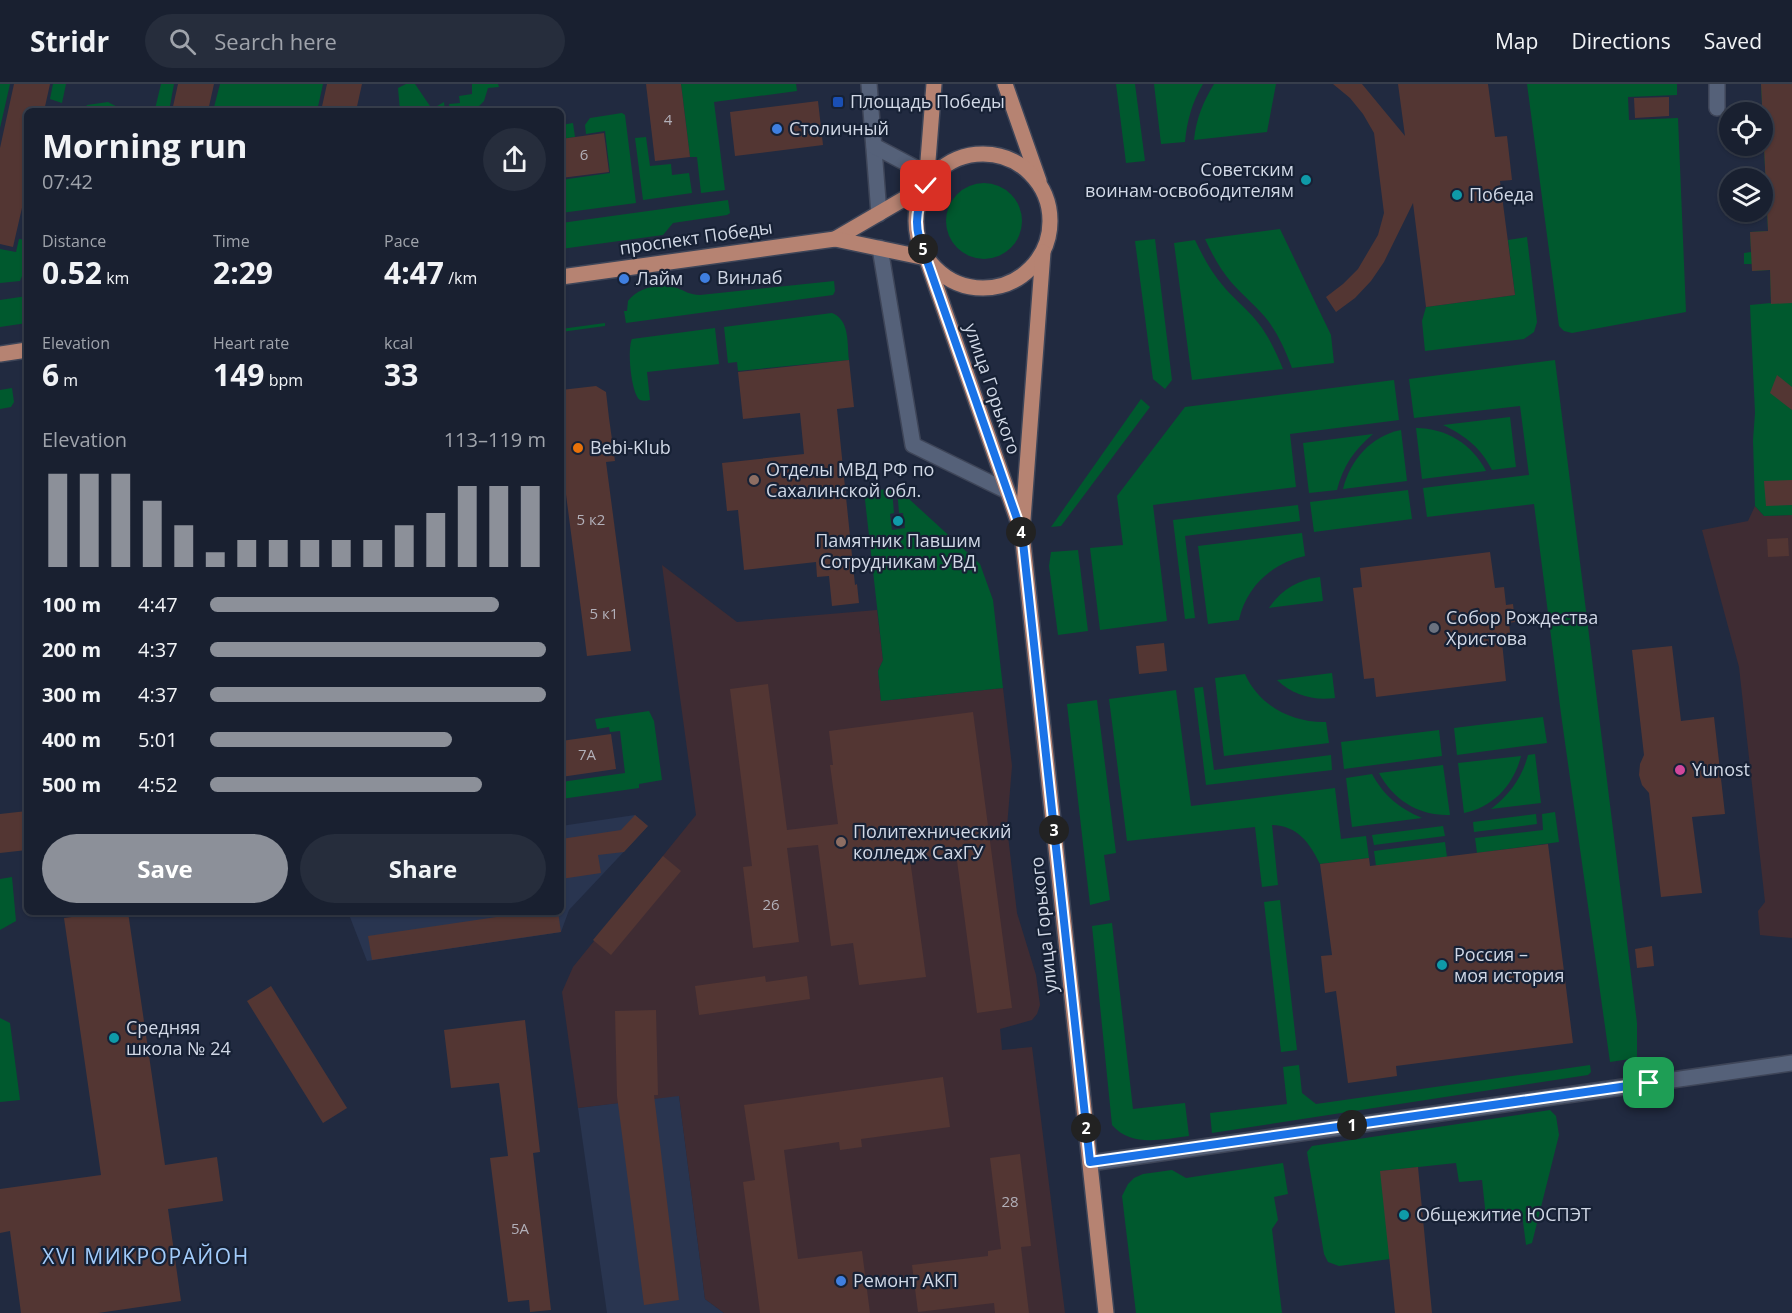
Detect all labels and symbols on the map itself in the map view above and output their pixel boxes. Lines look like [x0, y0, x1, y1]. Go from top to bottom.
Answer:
place label: Площадь Победы [850, 89, 1005, 113]
marker: Площадь Победы [831, 95, 845, 109]
house number: 4 [664, 109, 673, 129]
place label: Столичный [789, 116, 889, 140]
marker: Столичный [770, 122, 784, 136]
house number: 6 [580, 144, 588, 164]
place label: Советским воинам-освободителям [1085, 157, 1294, 202]
pin [900, 160, 951, 211]
marker: Советским воинам-освободителям [1299, 173, 1313, 187]
place label: Победа [1469, 182, 1534, 206]
marker: Победа [1450, 188, 1464, 202]
street label: проспект Победы [618, 214, 774, 260]
pin: 5 [908, 234, 938, 264]
place label: Винлаб [717, 265, 782, 289]
place label: Лайм [636, 266, 683, 290]
marker: Винлаб [698, 271, 712, 285]
marker: Лайм [617, 272, 631, 286]
street label: улица Горького [959, 320, 1027, 457]
place label: Bebi-Klub [590, 435, 671, 459]
marker: Bebi-Klub [571, 441, 585, 455]
place label: Отделы МВД РФ по Сахалинской обл. [766, 457, 934, 502]
marker: Отделы МВД РФ по Сахалинской обл. [747, 473, 761, 487]
house number: 5 к2 [577, 509, 605, 529]
marker: Памятник Павшим Сотрудникам УВД [891, 514, 905, 528]
pin: 4 [1006, 517, 1036, 547]
place label: Памятник Павшим Сотрудникам УВД [815, 528, 981, 573]
house number: 5 к1 [590, 603, 618, 623]
place label: Собор Рождества Христова [1446, 605, 1598, 650]
marker: Собор Рождества Христова [1427, 621, 1441, 635]
house number: 7А [578, 744, 597, 764]
place label: Yunost [1692, 757, 1750, 781]
marker: Yunost [1673, 763, 1687, 777]
pin: 3 [1039, 815, 1069, 845]
place label: Политехнический колледж СахГУ [853, 819, 1011, 864]
marker: Политехнический колледж СахГУ [834, 835, 848, 849]
street label: улица Горького [1024, 856, 1062, 995]
house number: 26 [762, 894, 780, 914]
place label: Россия – моя история [1454, 942, 1564, 987]
marker: Россия – моя история [1435, 958, 1449, 972]
place label: Средняя школа № 24 [126, 1015, 231, 1060]
marker: Средняя школа № 24 [107, 1031, 121, 1045]
pin [1623, 1057, 1674, 1108]
pin: 1 [1337, 1110, 1367, 1140]
pin: 2 [1071, 1113, 1101, 1143]
house number: 28 [1001, 1191, 1019, 1211]
place label: Общежитие ЮСПЭТ [1416, 1202, 1591, 1226]
marker: Общежитие ЮСПЭТ [1397, 1208, 1411, 1222]
house number: 5А [511, 1218, 530, 1238]
district label: XVI МИКРОРАЙОН [42, 1242, 250, 1270]
place label: Ремонт АКП [853, 1268, 958, 1292]
marker: Ремонт АКП [834, 1274, 848, 1288]

